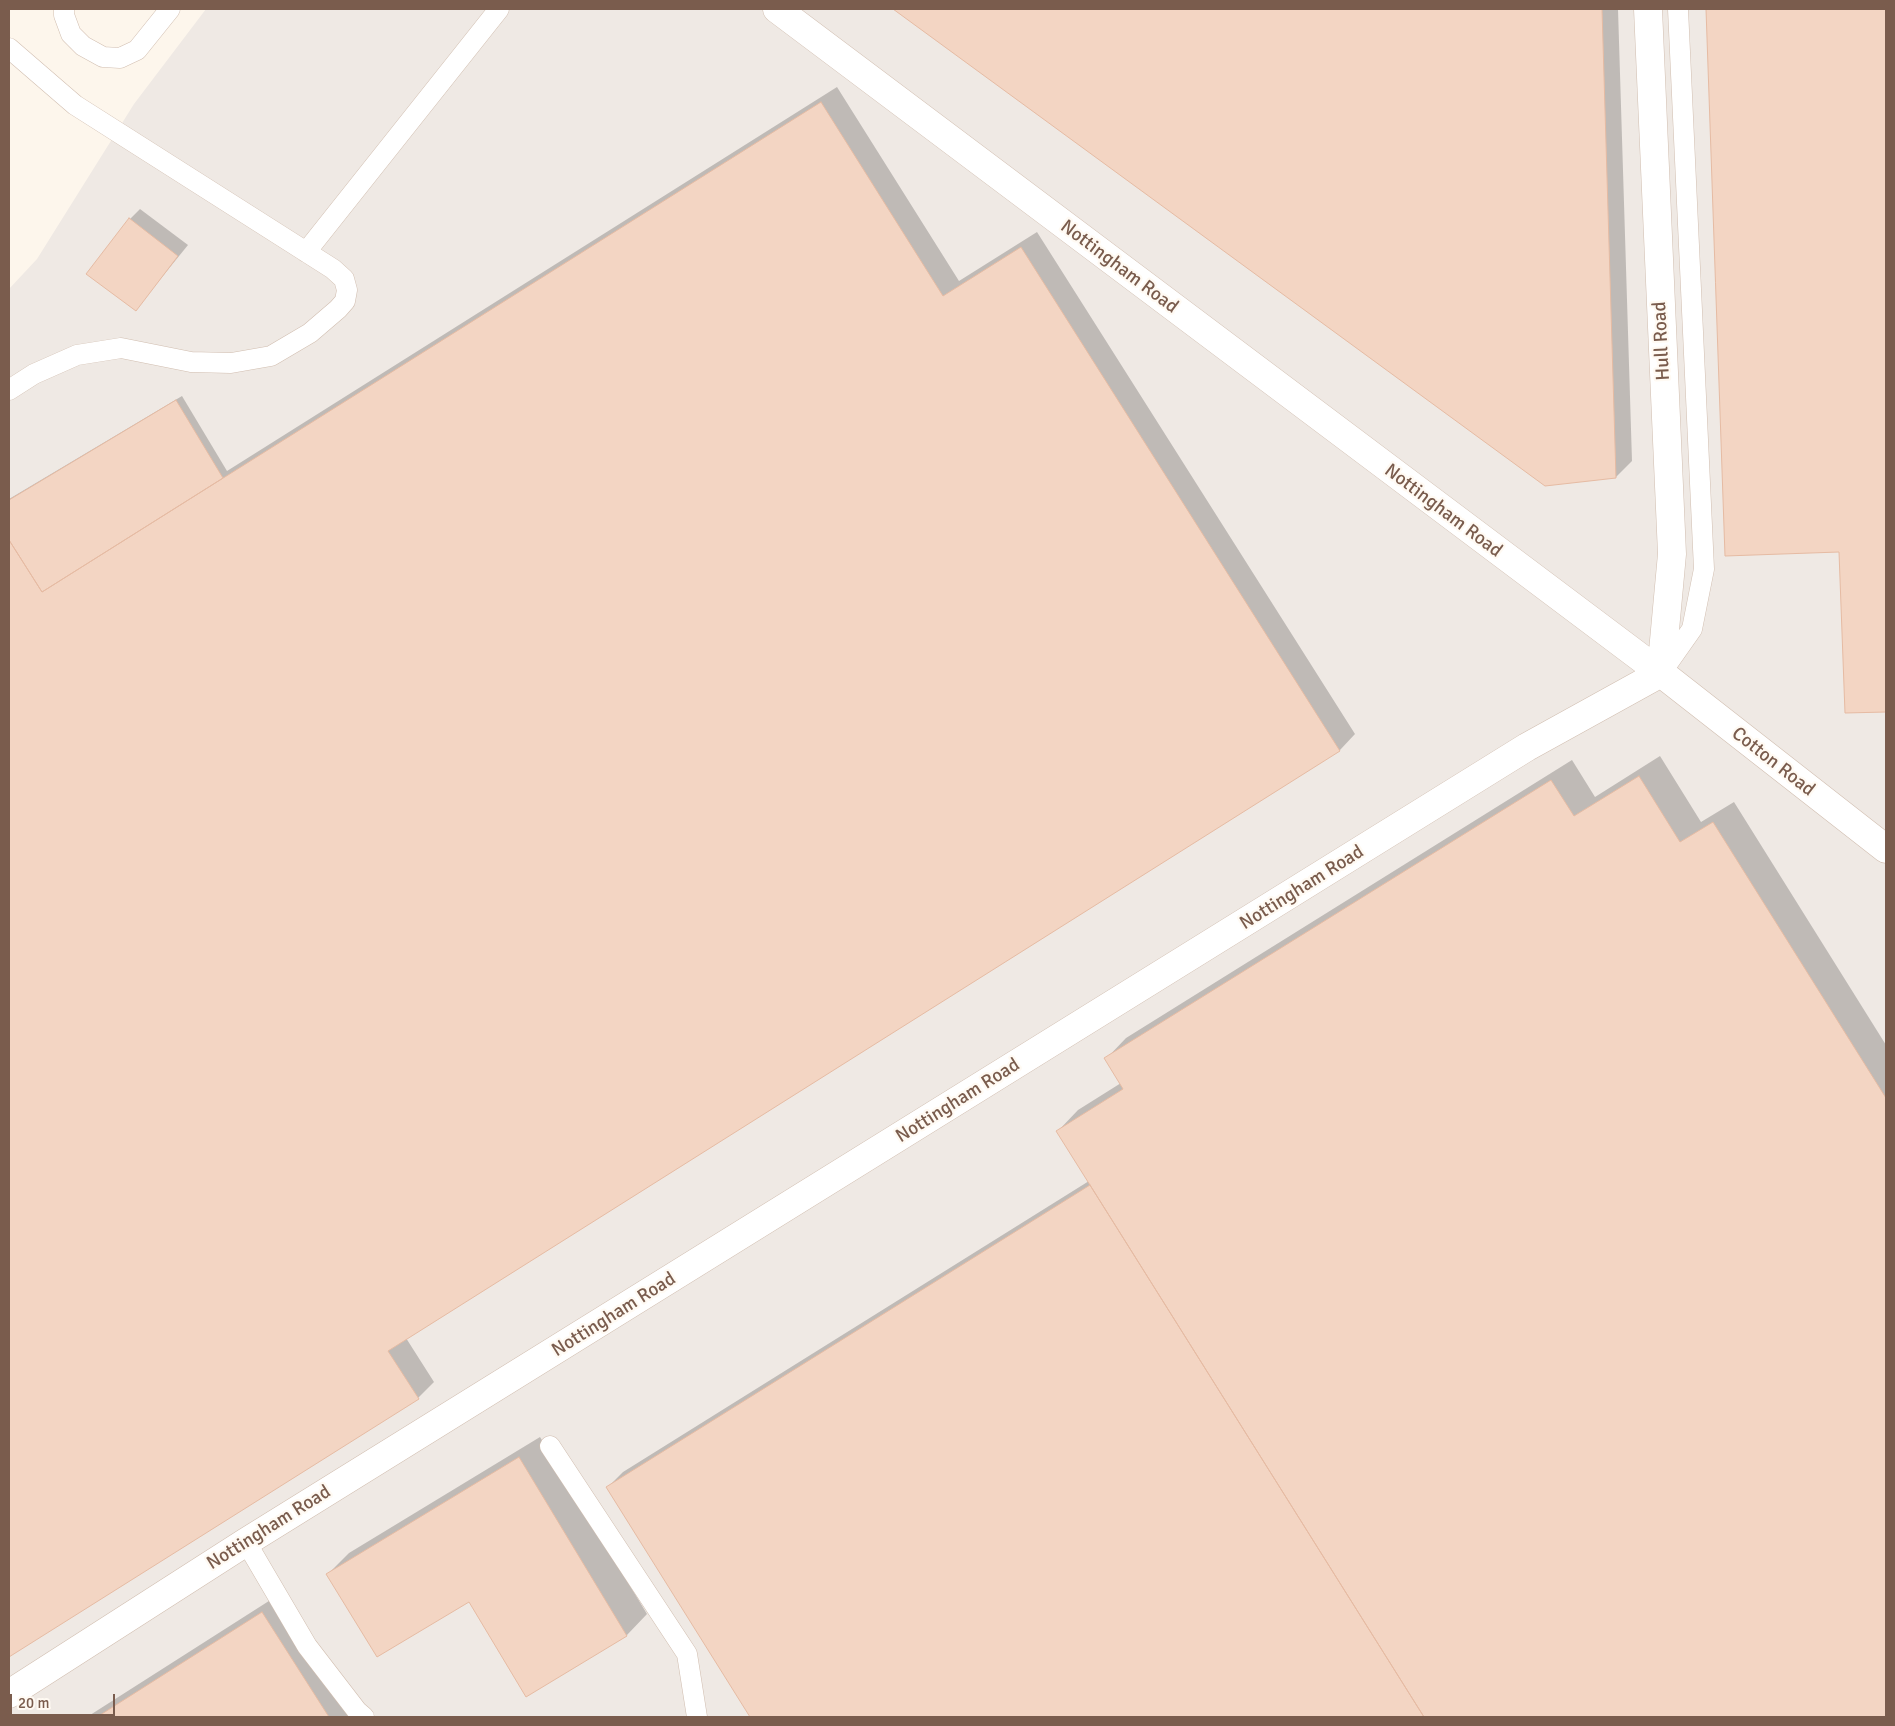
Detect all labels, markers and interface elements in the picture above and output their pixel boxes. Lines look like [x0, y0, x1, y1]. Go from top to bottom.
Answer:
street label: Nottingham Road [1056, 215, 1182, 319]
street label: Hull Road [1649, 301, 1675, 381]
street label: Nottingham Road [1380, 459, 1506, 563]
street label: Cotton Road [1727, 722, 1819, 802]
street label: Nottingham Road [1236, 841, 1368, 935]
street label: Nottingham Road [892, 1054, 1024, 1148]
street label: Nottingham Road [548, 1268, 680, 1362]
street label: Nottingham Road [203, 1481, 335, 1575]
scale bar [12, 1684, 118, 1716]
text: 20 m [18, 1694, 49, 1712]

